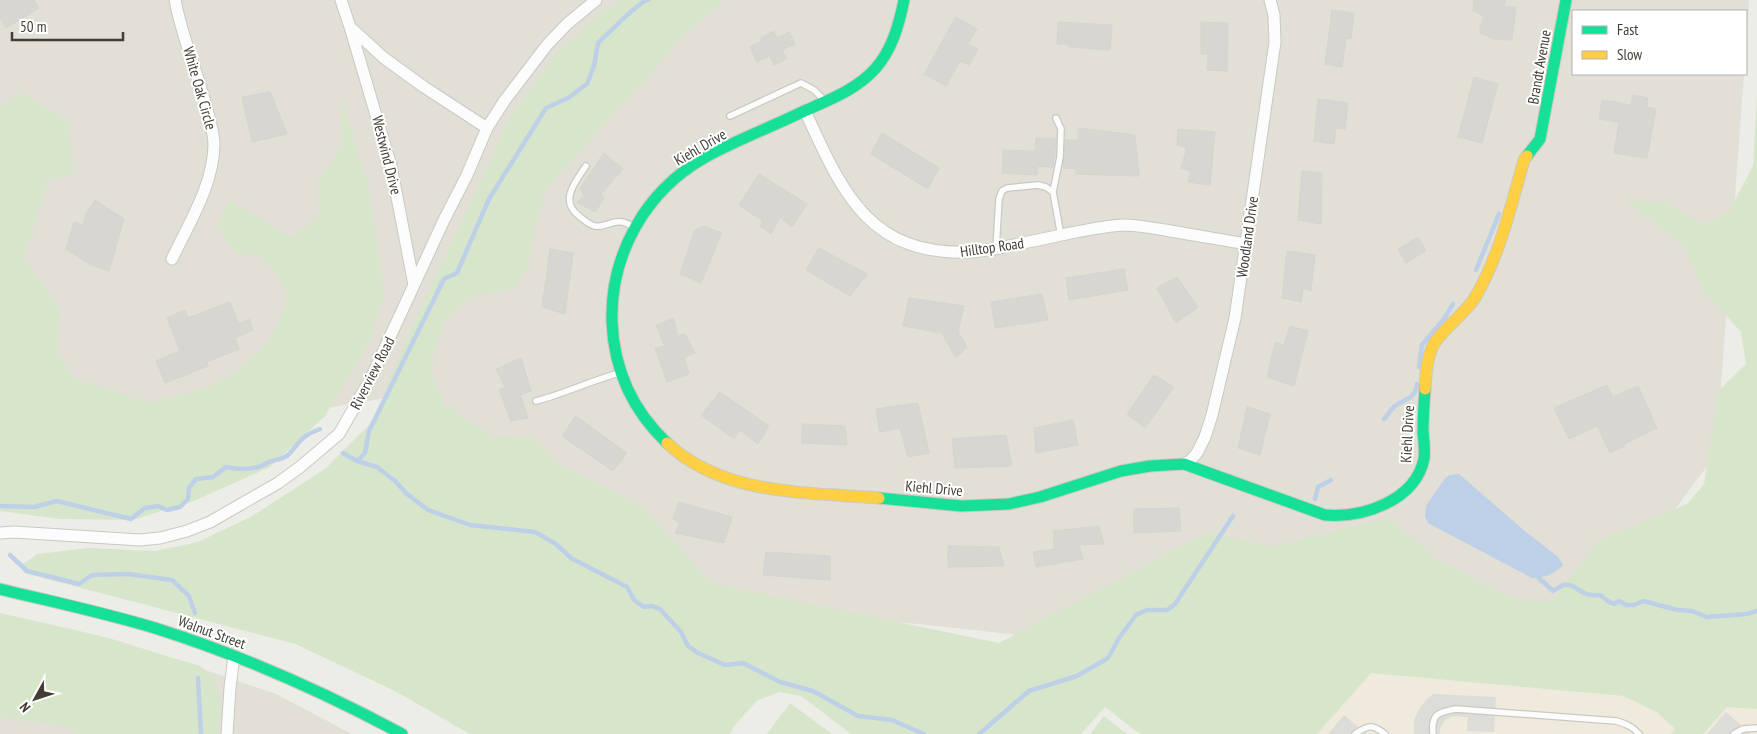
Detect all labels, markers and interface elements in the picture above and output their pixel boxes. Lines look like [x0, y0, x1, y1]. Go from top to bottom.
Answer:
scale bar [12, 10, 124, 42]
legend [1572, 10, 1747, 75]
text: 50 m [20, 17, 46, 36]
text: Fast [1617, 20, 1638, 39]
street label: Brandt Avenue [1523, 28, 1555, 106]
street label: White Oak Circle [179, 44, 221, 132]
text: Slow [1617, 45, 1642, 64]
street label: Westwind Drive [368, 114, 406, 196]
street label: Kiehl Drive [670, 124, 730, 170]
street label: Woodland Drive [1232, 195, 1262, 279]
street label: Hilltop Road [959, 233, 1025, 261]
street label: Riverview Road [346, 333, 398, 413]
street label: Kiehl Drive [1396, 405, 1418, 463]
street label: Kiehl Drive [905, 476, 963, 500]
street label: Walnut Street [176, 611, 248, 653]
north arrow [10, 674, 60, 724]
text: N [16, 699, 34, 716]

